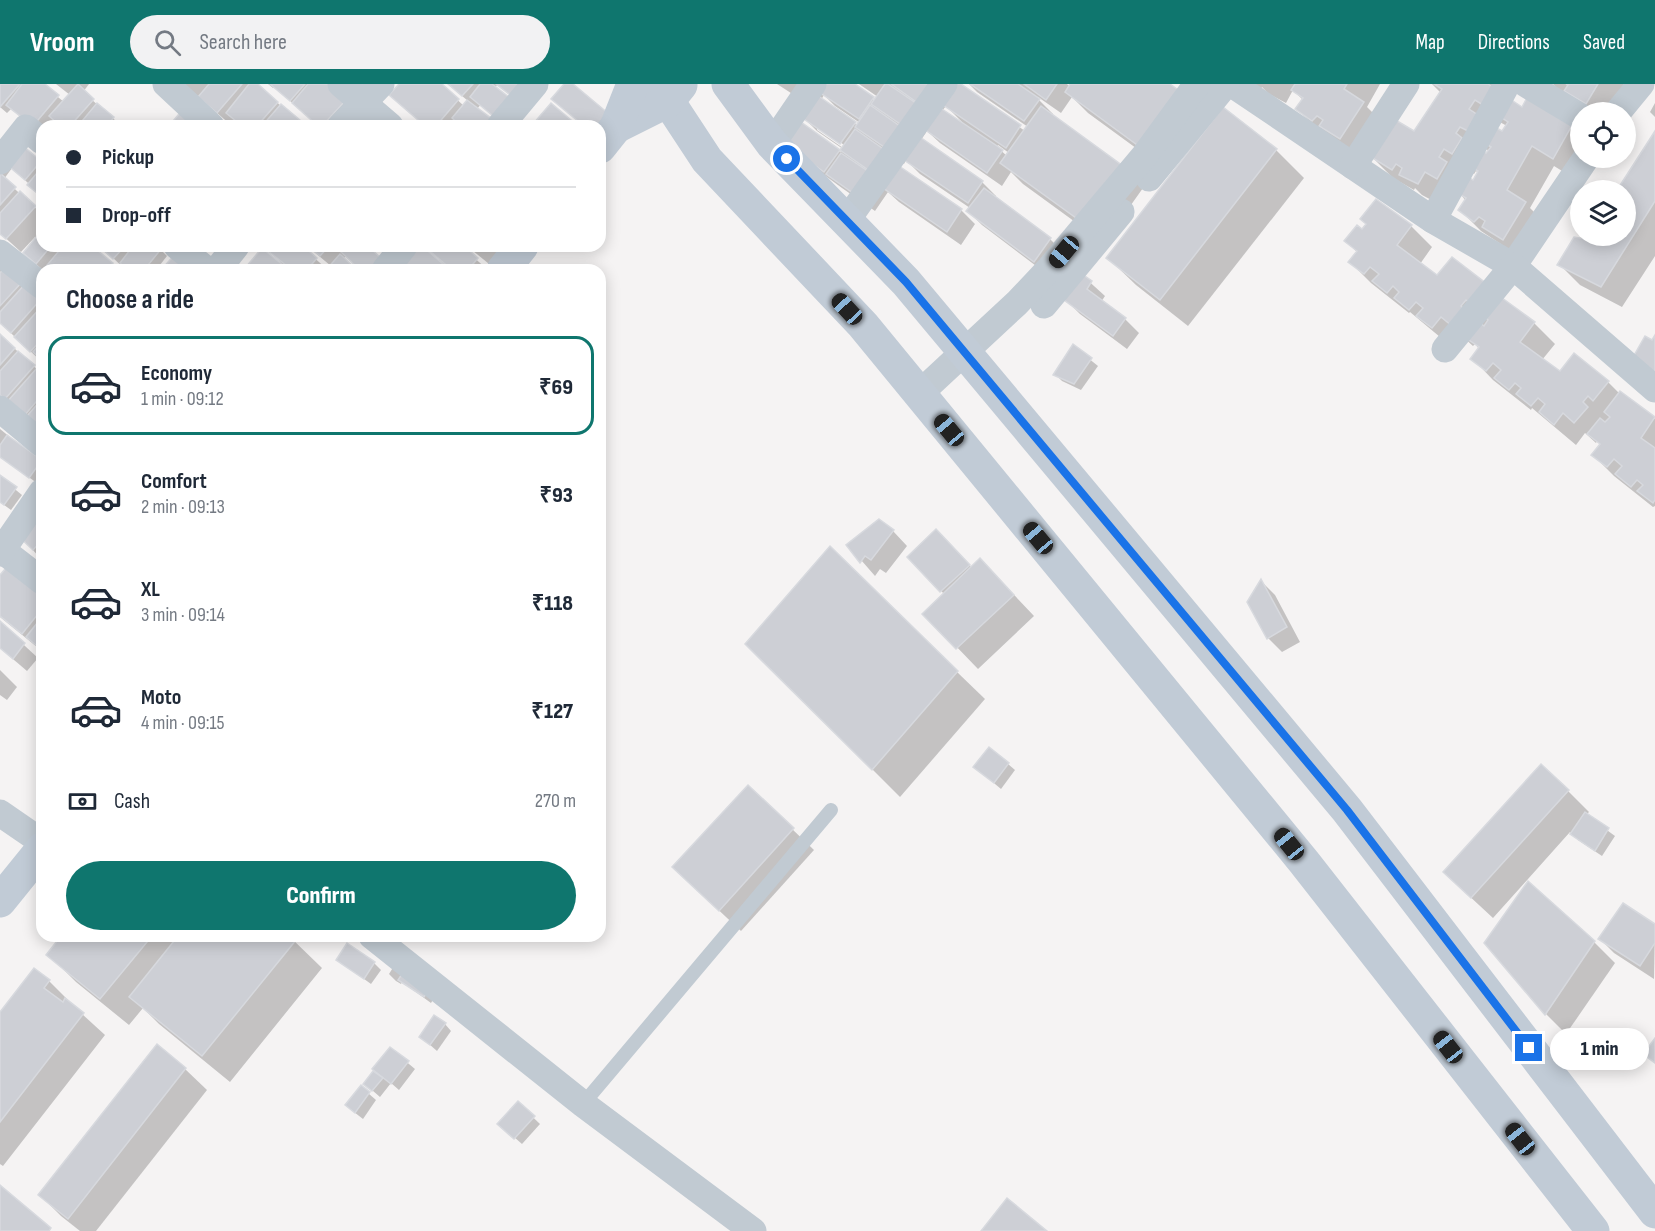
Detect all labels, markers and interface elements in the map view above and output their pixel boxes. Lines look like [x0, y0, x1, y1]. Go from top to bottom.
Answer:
search box [130, 15, 550, 69]
text: Vroom [30, 26, 94, 59]
icon: search [151, 26, 184, 59]
text: Search here [199, 29, 287, 56]
text: Map [1415, 30, 1445, 55]
text: Directions [1478, 30, 1550, 55]
text: Saved [1583, 30, 1625, 55]
map controls [1570, 102, 1636, 246]
button: locate [1570, 102, 1636, 168]
text: Pickup [102, 144, 154, 171]
route start [773, 145, 800, 172]
button: layers [1570, 180, 1636, 246]
text: Drop-off [102, 202, 171, 229]
car [1046, 232, 1082, 272]
text: Choose a ride [66, 284, 194, 316]
car [828, 290, 866, 328]
icon: car [69, 359, 123, 413]
text: Economy [141, 360, 212, 387]
text: ₹69 [539, 374, 573, 401]
text: 1 min · 09:12 [141, 387, 224, 411]
car [931, 410, 967, 450]
icon: car [69, 467, 123, 521]
text: Comfort [141, 468, 207, 495]
text: ₹93 [540, 482, 573, 509]
text: 2 min · 09:13 [141, 495, 225, 519]
car [1020, 518, 1056, 558]
icon: car [69, 575, 123, 629]
text: XL [141, 576, 160, 603]
text: ₹118 [532, 590, 573, 617]
text: 3 min · 09:14 [141, 603, 225, 627]
icon: car [69, 683, 123, 737]
text: Moto [141, 684, 181, 711]
text: ₹127 [531, 698, 573, 725]
text: 4 min · 09:15 [141, 711, 225, 735]
icon: cash [66, 785, 99, 818]
text: Cash [114, 788, 150, 815]
text: 270 m [535, 789, 576, 813]
car [1271, 824, 1307, 864]
button: Confirm [66, 861, 576, 930]
car [1430, 1027, 1466, 1067]
callout: 1 min [1550, 1027, 1649, 1069]
route end [1515, 1034, 1542, 1061]
text: 1 min [1580, 1037, 1619, 1061]
car [1502, 1119, 1538, 1159]

